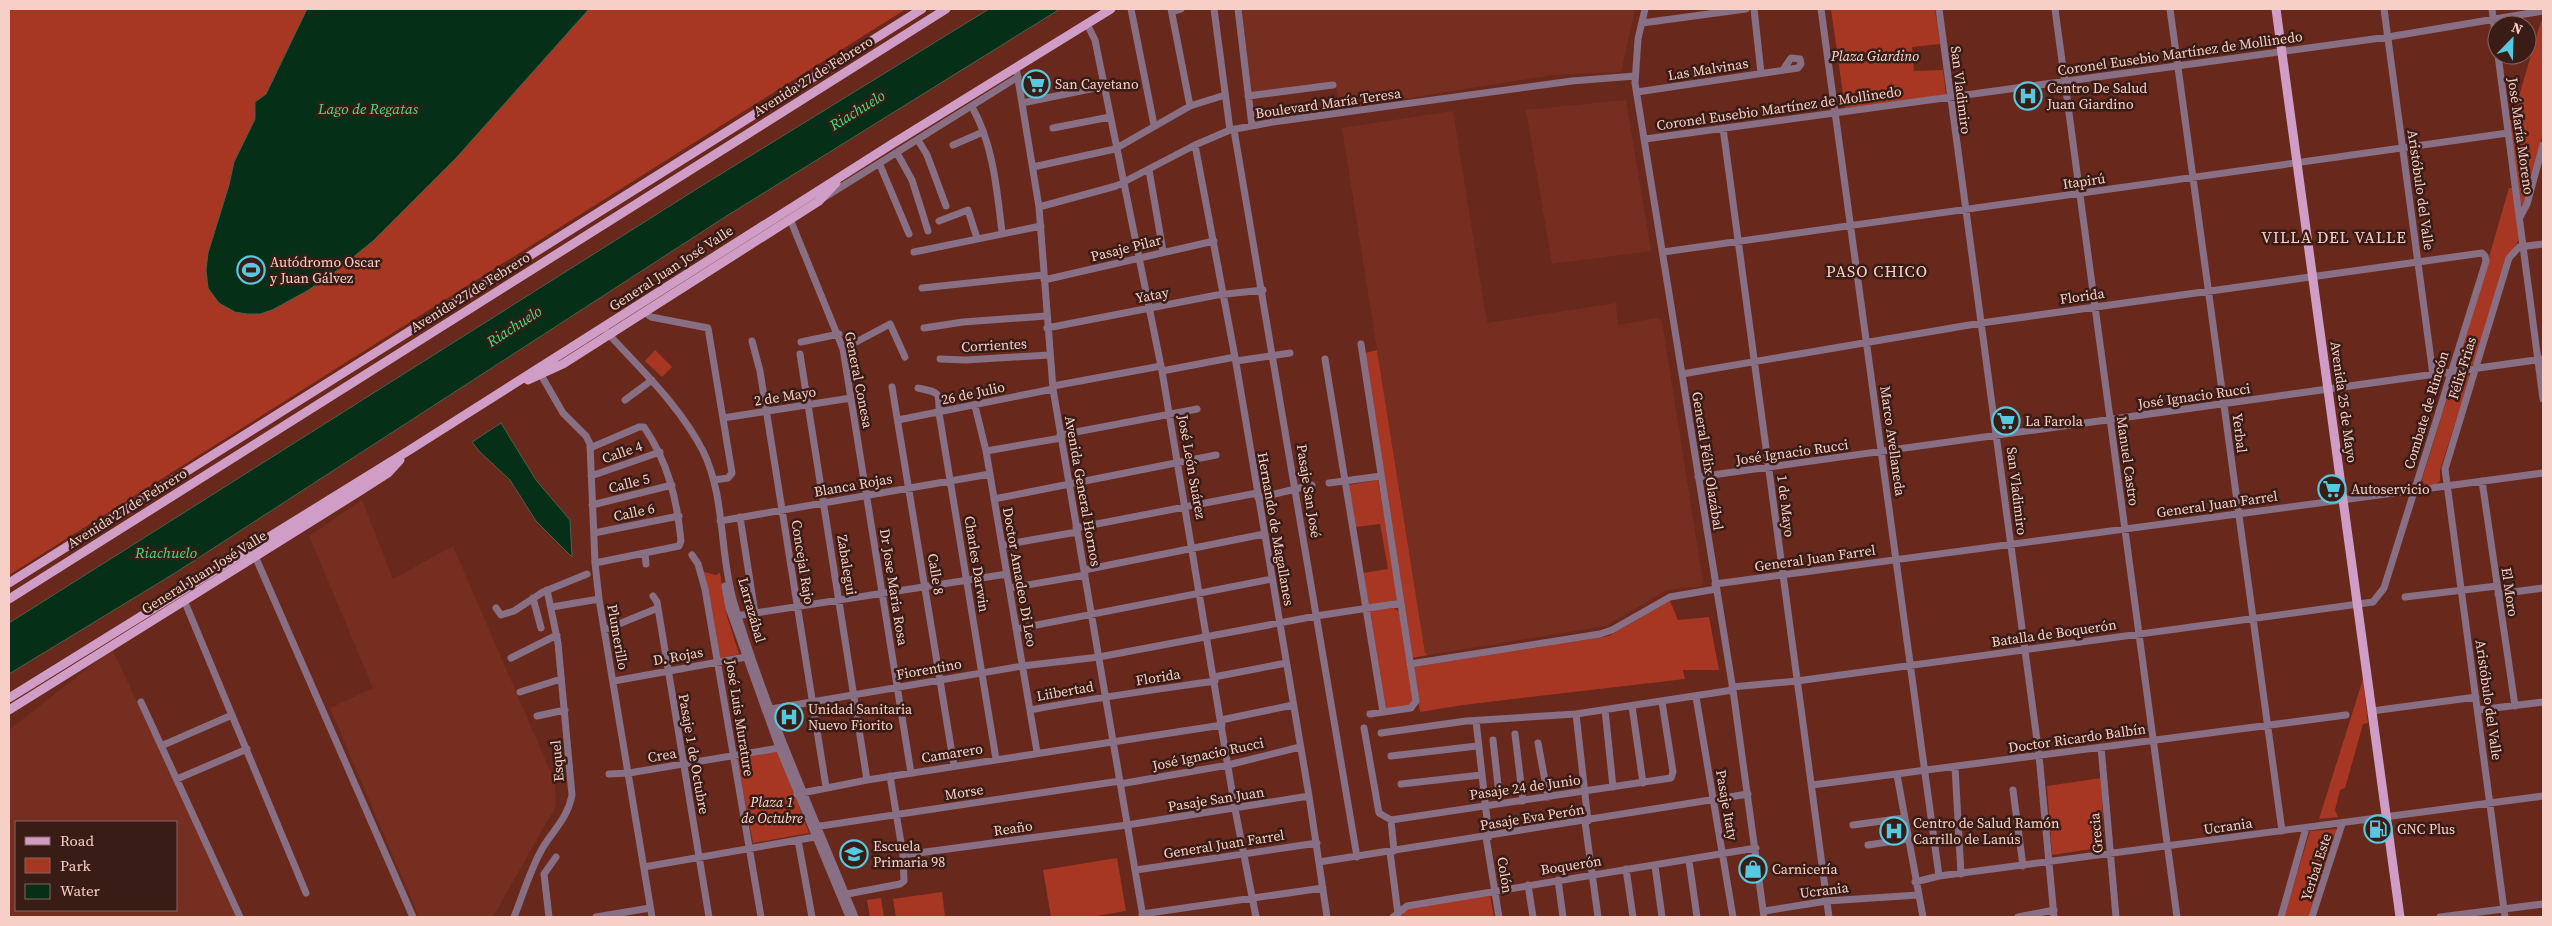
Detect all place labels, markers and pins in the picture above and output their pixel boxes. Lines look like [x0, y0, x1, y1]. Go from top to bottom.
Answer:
supermarket icon: San Cayetano [1021, 69, 1051, 99]
place label: San Cayetano [1055, 74, 1139, 94]
place label: Centro De Salud Juan Giardino [2046, 78, 2147, 114]
hospital icon: Centro De Salud Juan Giardino [2013, 81, 2043, 111]
place label: Autódromo Oscar y Juan Gálvez [270, 252, 380, 288]
sports icon: Autódromo Oscar y Juan Gálvez [236, 255, 266, 285]
supermarket icon: La Farola [1991, 406, 2021, 436]
place label: La Farola [2025, 411, 2084, 431]
supermarket icon: Autoservicio [2317, 474, 2347, 504]
place label: Autoservicio [2351, 479, 2430, 499]
place label: Unidad Sanitaria Nuevo Fiorito [808, 699, 913, 735]
hospital icon: Unidad Sanitaria Nuevo Fiorito [774, 702, 804, 732]
place label: Centro de Salud Ramón Carrillo de Lanús [1913, 813, 2060, 849]
fuel station icon: GNC Plus [2363, 814, 2393, 844]
hospital icon: Centro de Salud Ramón Carrillo de Lanús [1879, 816, 1909, 846]
place label: GNC Plus [2397, 819, 2455, 839]
place label: Escuela Primaria 98 [873, 836, 945, 872]
school or university icon: Escuela Primaria 98 [839, 839, 869, 869]
shop icon: Carnicería [1738, 854, 1768, 884]
place label: Carnicería [1772, 859, 1839, 879]

